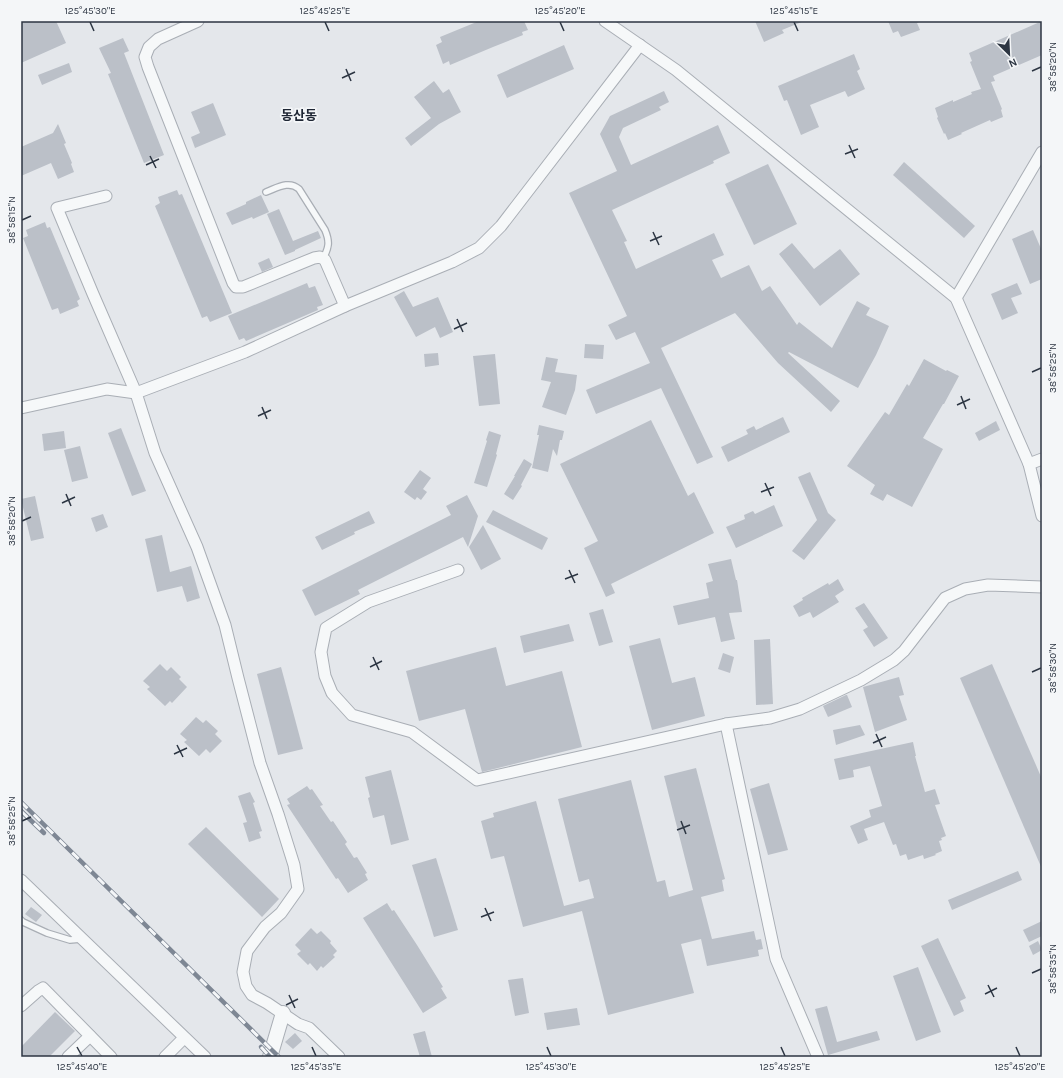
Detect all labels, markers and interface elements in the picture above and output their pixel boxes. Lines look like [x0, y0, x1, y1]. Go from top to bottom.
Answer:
text: 125°45'30"E [64, 5, 116, 17]
text: 125°45'25"E [300, 5, 350, 17]
text: 125°45'20"E [534, 5, 586, 17]
text: 125°45'15"E [770, 5, 818, 17]
north arrow [989, 34, 1029, 74]
text: 38°58'20"N [1047, 42, 1059, 92]
text: N [1007, 55, 1019, 70]
district label: 동산동 [281, 108, 317, 123]
text: 38°58'15"N [6, 196, 18, 244]
text: 38°58'25"N [1047, 343, 1059, 393]
text: 38°58'20"N [6, 496, 18, 546]
text: 38°58'30"N [1047, 643, 1059, 693]
text: 38°58'25"N [6, 796, 18, 846]
text: 38°58'35"N [1047, 944, 1059, 994]
text: 125°45'40"E [57, 1061, 107, 1073]
text: 125°45'35"E [291, 1061, 341, 1073]
text: 125°45'30"E [525, 1061, 577, 1073]
text: 125°45'25"E [760, 1061, 810, 1073]
text: 125°45'20"E [994, 1061, 1046, 1073]

